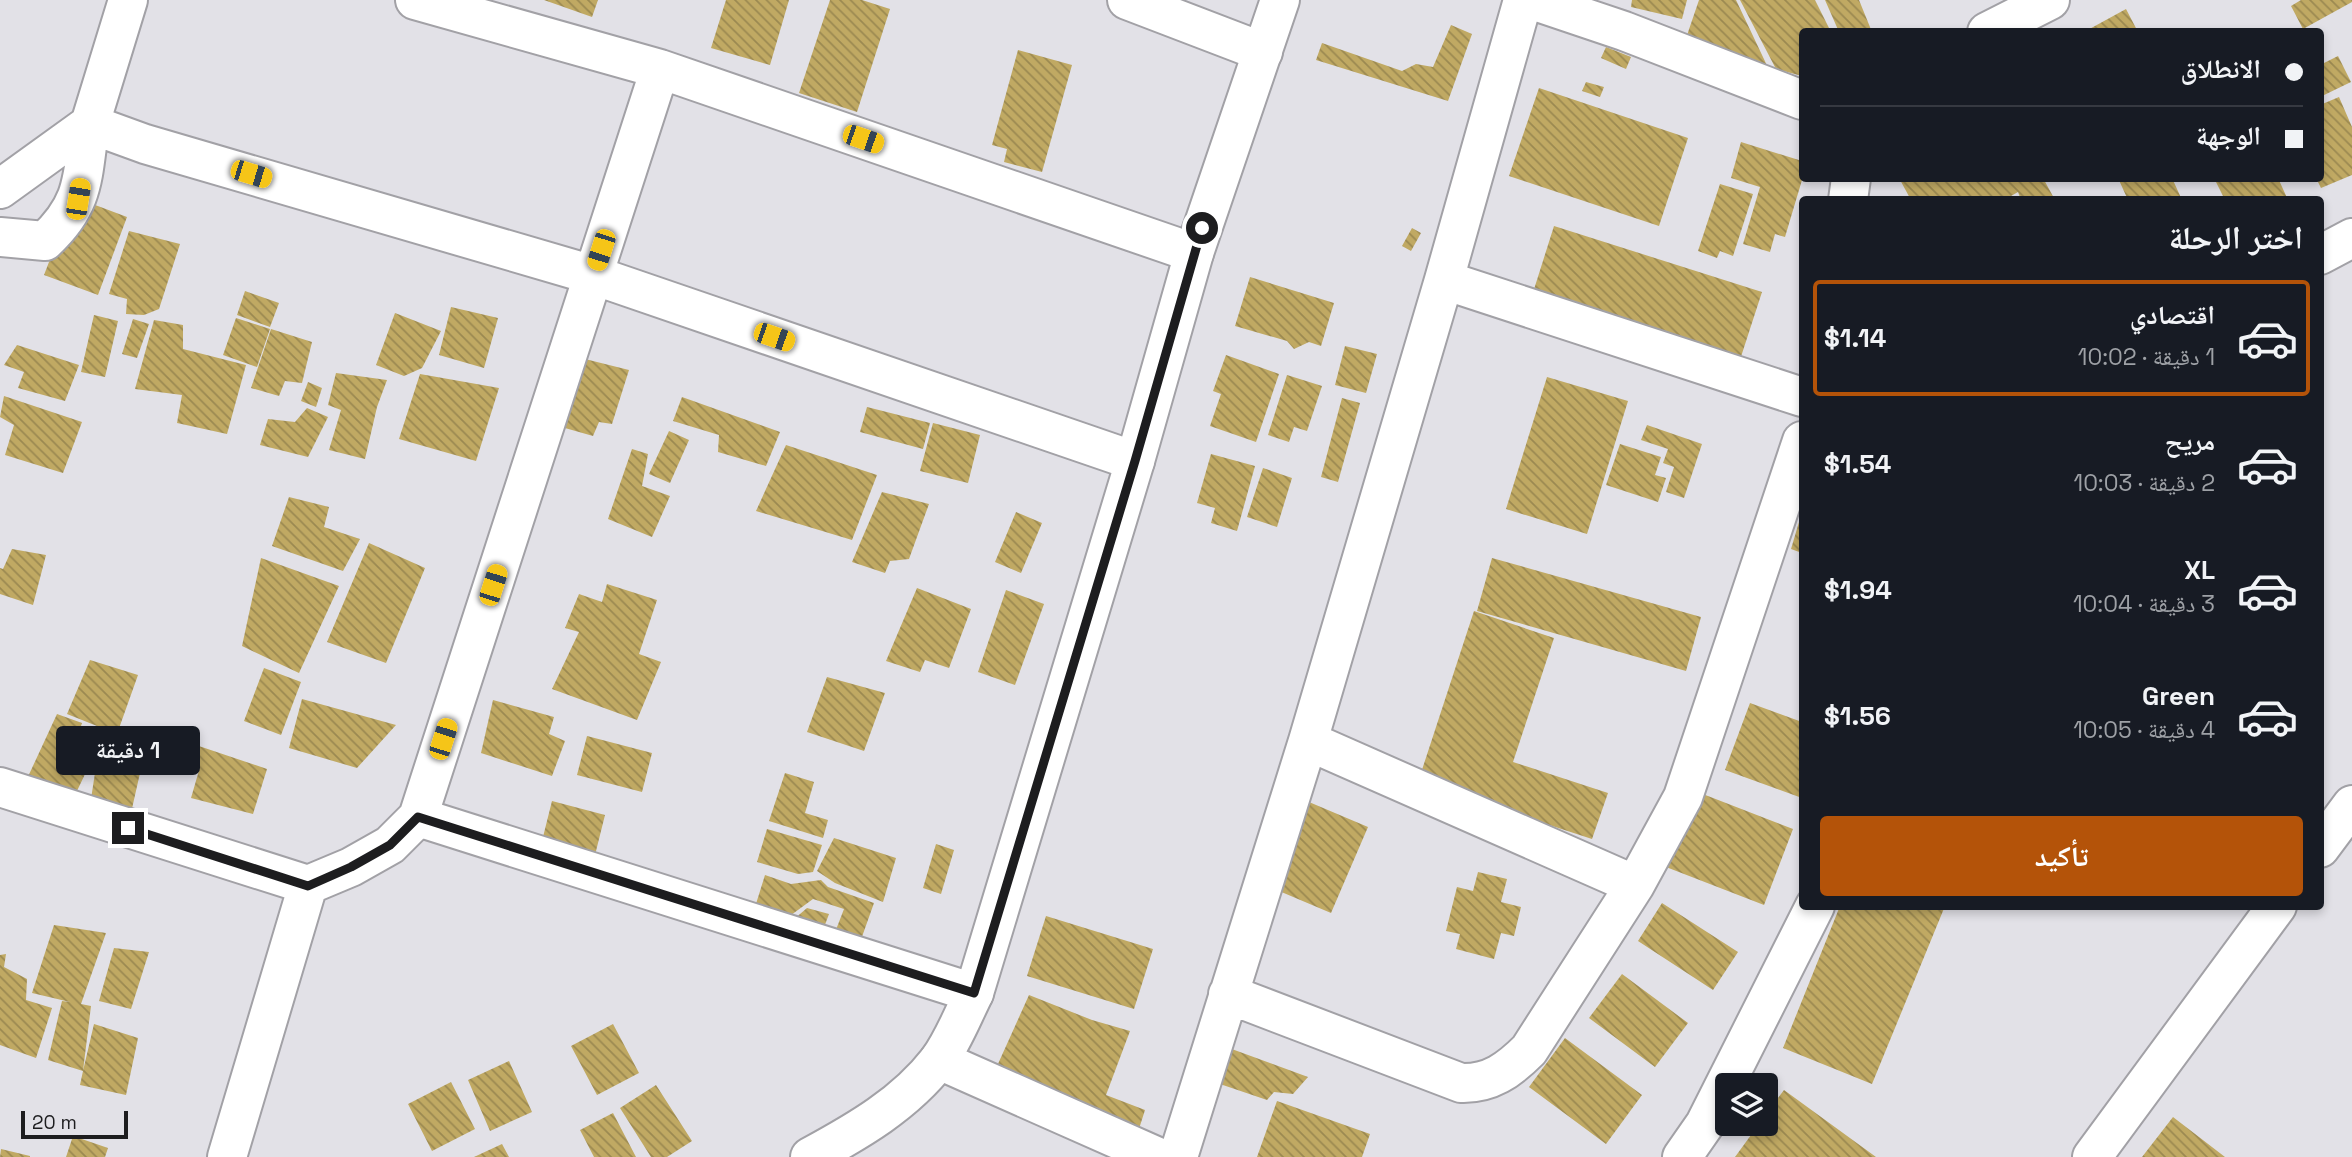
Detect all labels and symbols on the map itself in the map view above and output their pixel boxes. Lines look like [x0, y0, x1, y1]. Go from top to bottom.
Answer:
car [840, 122, 887, 156]
car [228, 158, 275, 190]
car [65, 177, 92, 221]
route start [1186, 212, 1218, 244]
car [585, 227, 618, 273]
car [751, 320, 798, 354]
car [477, 562, 510, 608]
car [427, 716, 460, 762]
callout: 1 دقيقة [56, 726, 200, 776]
route end [112, 812, 144, 844]
scale bar [21, 1108, 128, 1140]

